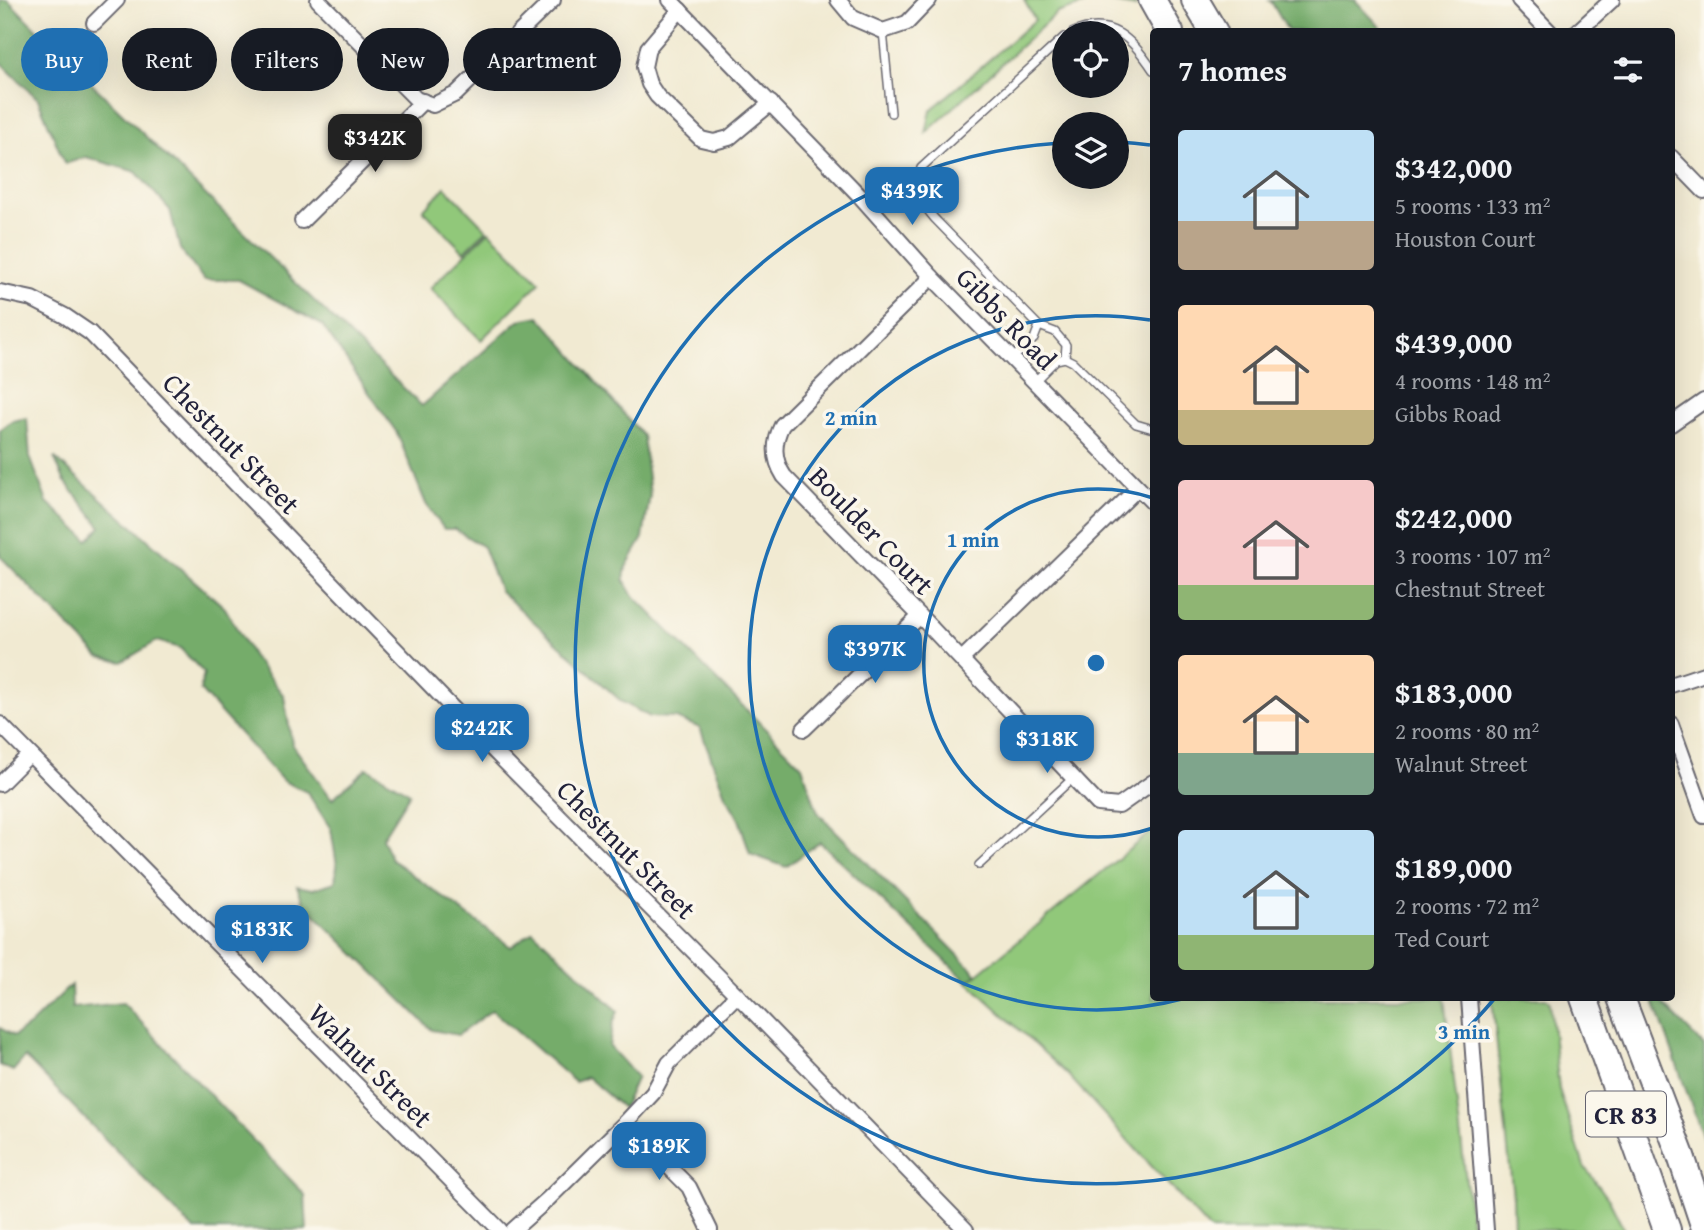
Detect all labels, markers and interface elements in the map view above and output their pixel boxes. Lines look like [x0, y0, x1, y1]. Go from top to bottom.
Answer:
map controls [1052, 21, 1129, 189]
button: locate [1052, 21, 1129, 98]
chip: Buy [21, 28, 108, 91]
chip: Rent [122, 28, 217, 91]
chip: Filters [231, 28, 343, 91]
chip: New [357, 28, 449, 91]
chip: Apartment [463, 28, 621, 91]
text: 7 homes [1178, 48, 1287, 92]
icon: filters [1609, 51, 1647, 89]
button: layers [1052, 112, 1129, 189]
pin: $342K [326, 114, 424, 174]
text: $342K [344, 120, 406, 153]
text: $342,000 [1395, 145, 1512, 189]
icon: home [1234, 158, 1318, 242]
pin: $439K [863, 168, 961, 227]
text: $439K [881, 173, 943, 206]
text: 5 rooms · 133 m² [1395, 189, 1550, 222]
text: Houston Court [1395, 222, 1536, 255]
street label: Gibbs Road [947, 257, 1067, 379]
text: $439,000 [1395, 320, 1512, 364]
icon: home [1234, 333, 1318, 417]
street label: Chestnut Street [154, 363, 310, 523]
text: 4 rooms · 148 m² [1395, 364, 1550, 397]
text: Gibbs Road [1395, 397, 1501, 430]
text: 2 min [825, 402, 878, 433]
street label: Boulder Court [800, 456, 944, 604]
text: $242,000 [1395, 495, 1512, 539]
icon: home [1234, 508, 1318, 592]
text: 1 min [947, 524, 1000, 555]
text: 3 rooms · 107 m² [1395, 539, 1550, 572]
text: Chestnut Street [1395, 572, 1545, 605]
pin: $397K [826, 626, 924, 685]
text: $397K [844, 631, 906, 664]
centre of rings [1084, 651, 1108, 675]
text: $183,000 [1395, 670, 1512, 714]
icon: home [1234, 683, 1318, 767]
pin: $242K [433, 704, 531, 764]
text: $242K [451, 710, 513, 743]
text: 2 rooms · 80 m² [1395, 714, 1539, 747]
pin: $318K [998, 716, 1096, 775]
text: $318K [1016, 721, 1078, 754]
text: Walnut Street [1395, 747, 1528, 780]
street label: Chestnut Street [548, 770, 706, 928]
text: $189,000 [1395, 845, 1512, 889]
icon: home [1234, 858, 1318, 942]
text: 2 rooms · 72 m² [1395, 889, 1539, 922]
pin: $183K [213, 906, 311, 965]
text: $183K [231, 911, 293, 944]
text: Ted Court [1395, 922, 1489, 955]
street label: Walnut Street [299, 993, 443, 1137]
text: 3 min [1438, 1016, 1491, 1047]
road number: CR 83 [1586, 1092, 1666, 1136]
pin: $189K [610, 1122, 708, 1182]
text: $189K [628, 1128, 690, 1161]

